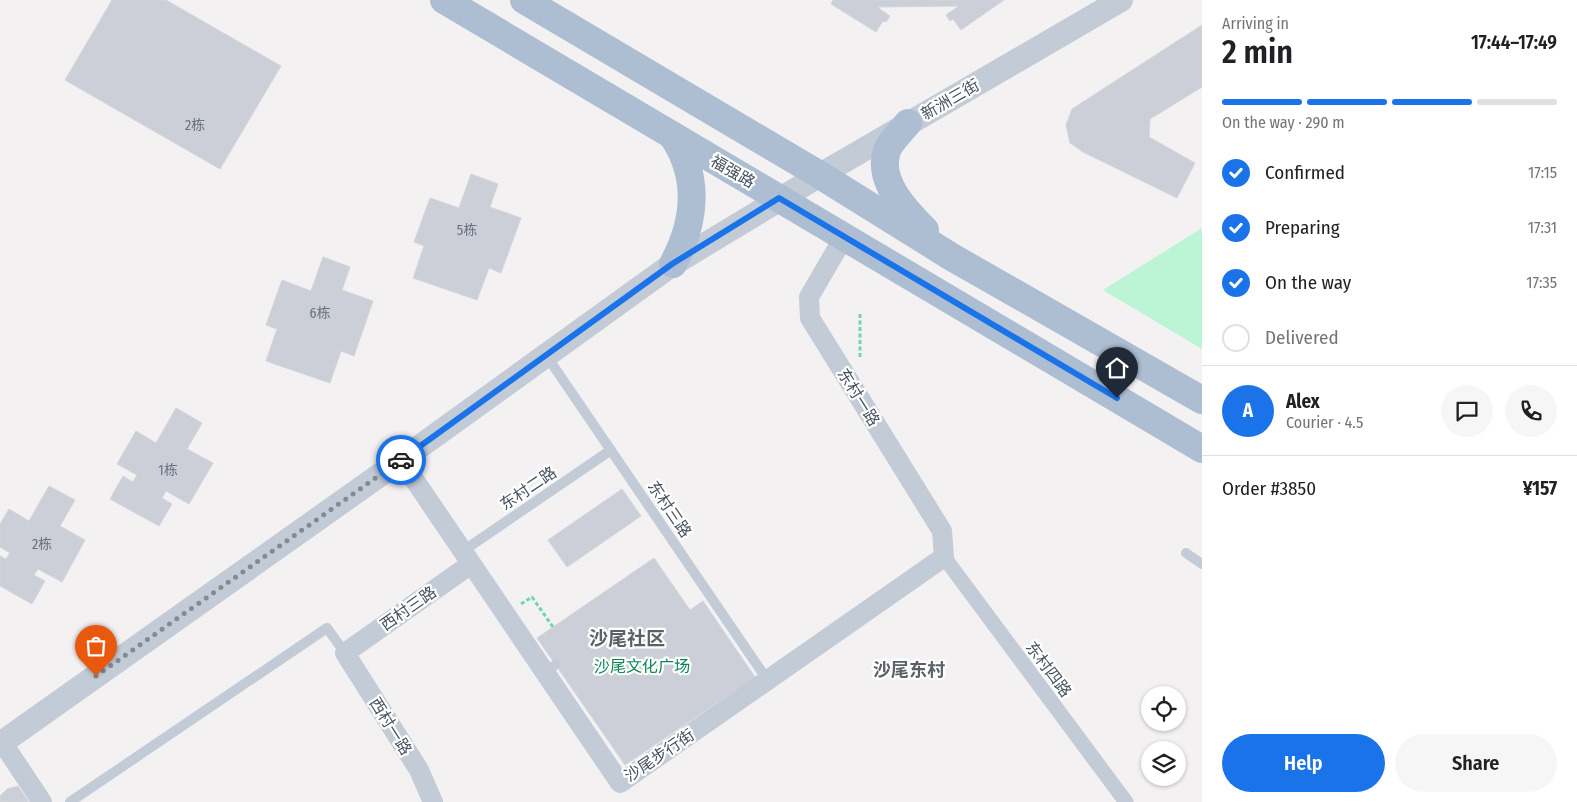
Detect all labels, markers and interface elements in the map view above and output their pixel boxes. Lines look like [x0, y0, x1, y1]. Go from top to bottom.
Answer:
text: Arriving in [1222, 14, 1289, 33]
text: 17:44–17:49 [1471, 31, 1557, 54]
text: 2 min [1222, 33, 1293, 71]
street label: 新洲三街 [918, 75, 983, 124]
text: On the way · 290 m [1222, 113, 1345, 132]
house number: 2栋 [185, 117, 205, 134]
street label: 福强路 [707, 151, 758, 192]
icon: check [1222, 159, 1250, 187]
text: Confirmed [1265, 161, 1345, 184]
text: 17:15 [1528, 163, 1557, 182]
icon: check [1222, 214, 1250, 242]
text: Preparing [1265, 216, 1340, 239]
text: 17:31 [1528, 218, 1557, 237]
house number: 5栋 [457, 222, 477, 239]
icon: check [1222, 269, 1250, 297]
text: On the way [1265, 271, 1351, 294]
text: 17:35 [1526, 273, 1557, 292]
house number: 6栋 [310, 305, 330, 322]
text: Delivered [1265, 326, 1339, 349]
pin [1096, 347, 1138, 398]
icon: home [1103, 354, 1131, 382]
street label: 东村一路 [834, 365, 884, 429]
button: chat [1441, 385, 1493, 437]
button: phone [1505, 385, 1557, 437]
text: Alex [1286, 390, 1320, 413]
text: A [1243, 399, 1253, 422]
text: Courier · 4.5 [1286, 413, 1363, 432]
courier [376, 435, 426, 485]
icon: car [387, 446, 415, 474]
house number: 1栋 [158, 462, 178, 479]
street label: 东村二路 [496, 463, 560, 514]
street label: 东村三路 [644, 477, 695, 541]
text: Order #3850 [1222, 477, 1316, 500]
text: ¥157 [1523, 477, 1557, 500]
house number: 2栋 [32, 536, 52, 553]
street label: 西村三路 [377, 582, 440, 635]
pin [75, 625, 117, 676]
district label: 沙尾社区 [589, 627, 665, 650]
icon: bag [82, 632, 110, 660]
street label: 东村四路 [1022, 638, 1075, 701]
park label: 沙尾文化广场 [594, 657, 690, 676]
district label: 沙尾东村 [873, 659, 945, 681]
map controls [1141, 686, 1186, 786]
button: locate [1141, 686, 1186, 731]
street label: 西村一路 [366, 694, 416, 758]
street label: 沙尾步行街 [621, 725, 698, 786]
button: Help [1222, 734, 1385, 792]
button: Share [1395, 734, 1557, 792]
button: layers [1141, 741, 1186, 786]

